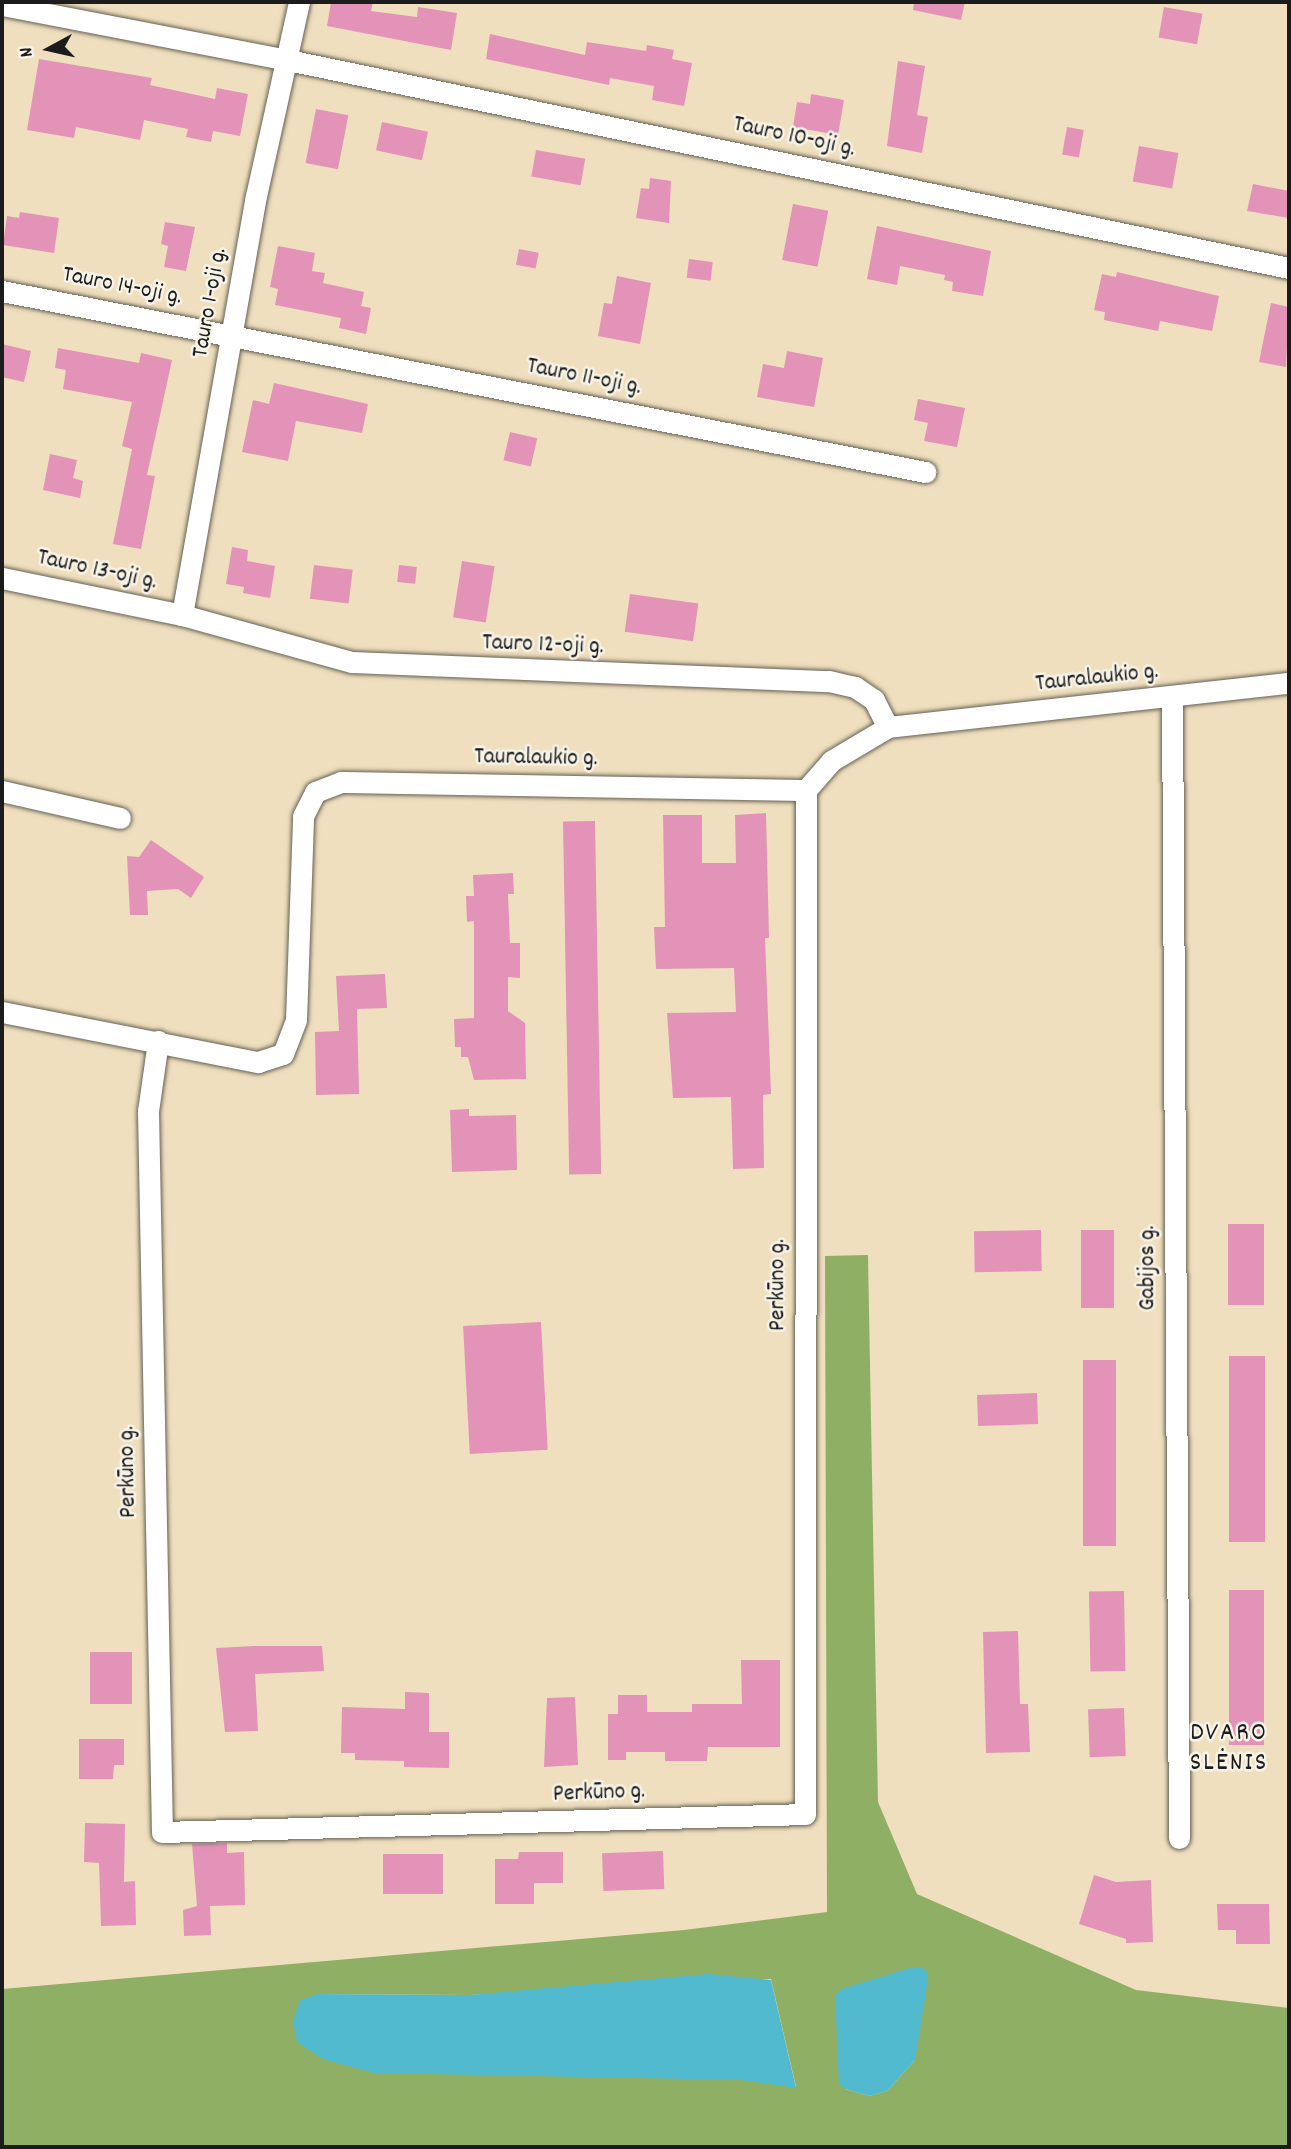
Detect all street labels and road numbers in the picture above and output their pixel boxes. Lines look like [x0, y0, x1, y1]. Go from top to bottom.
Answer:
street label: Tauro 10-oji g. [730, 111, 858, 165]
street label: Tauro 1-oji g. [187, 246, 235, 360]
street label: Tauro 14-oji g. [60, 261, 184, 313]
street label: Tauro 11-oji g. [524, 353, 644, 403]
street label: Tauro 13-oji g. [34, 544, 160, 598]
street label: Tauro 12-oji g. [482, 629, 604, 663]
street label: Tauralaukio g. [1034, 658, 1160, 700]
street label: Tauralaukio g. [474, 744, 598, 774]
street label: Gabijos g. [1135, 1225, 1163, 1311]
street label: Perkūno g. [765, 1239, 793, 1331]
street label: Perkūno g. [114, 1426, 144, 1518]
street label: Perkūno g. [552, 1778, 646, 1810]

